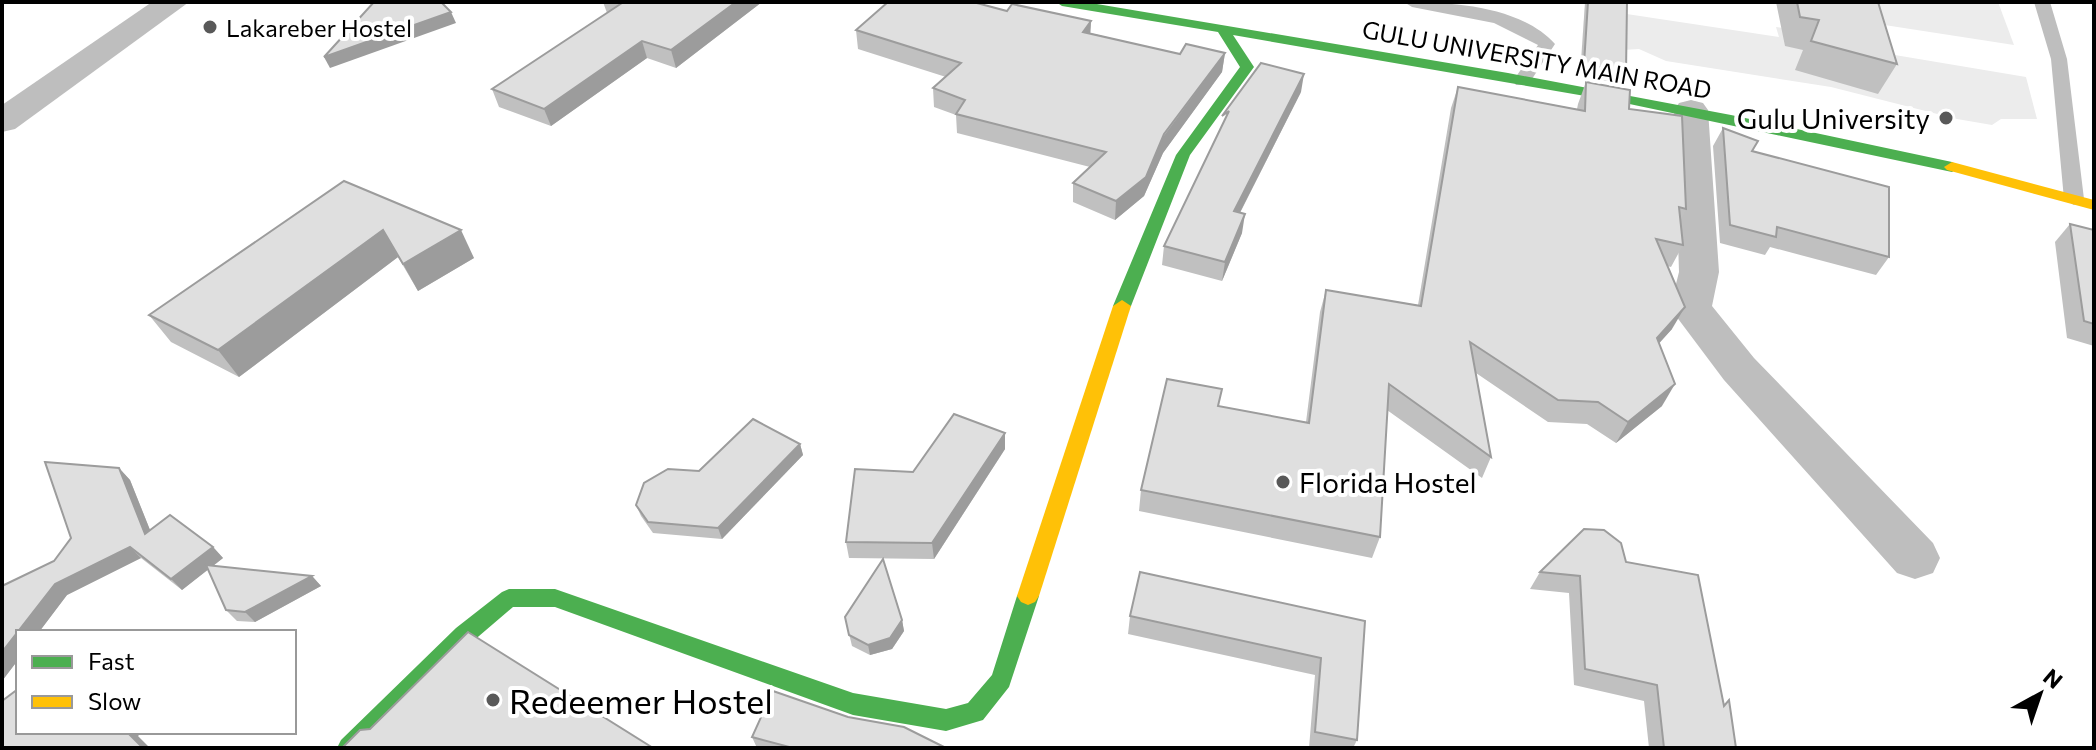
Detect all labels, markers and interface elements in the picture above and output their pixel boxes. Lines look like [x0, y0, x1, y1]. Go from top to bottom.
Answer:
place label: Lakareber Hostel [226, 13, 412, 42]
street label: GULU UNIVERSITY MAIN ROAD [1360, 14, 1714, 104]
marker: Lakareber Hostel [201, 18, 219, 36]
place label: Gulu University [1737, 101, 1930, 135]
marker: Gulu University [1937, 109, 1955, 127]
place label: Florida Hostel [1299, 465, 1477, 499]
marker: Florida Hostel [1274, 473, 1292, 491]
legend [16, 630, 296, 734]
text: Fast [88, 646, 135, 675]
north arrow [2000, 654, 2080, 734]
text: N [2038, 663, 2068, 694]
place label: Redeemer Hostel [509, 679, 773, 721]
text: Slow [88, 686, 141, 715]
marker: Redeemer Hostel [484, 691, 502, 709]

